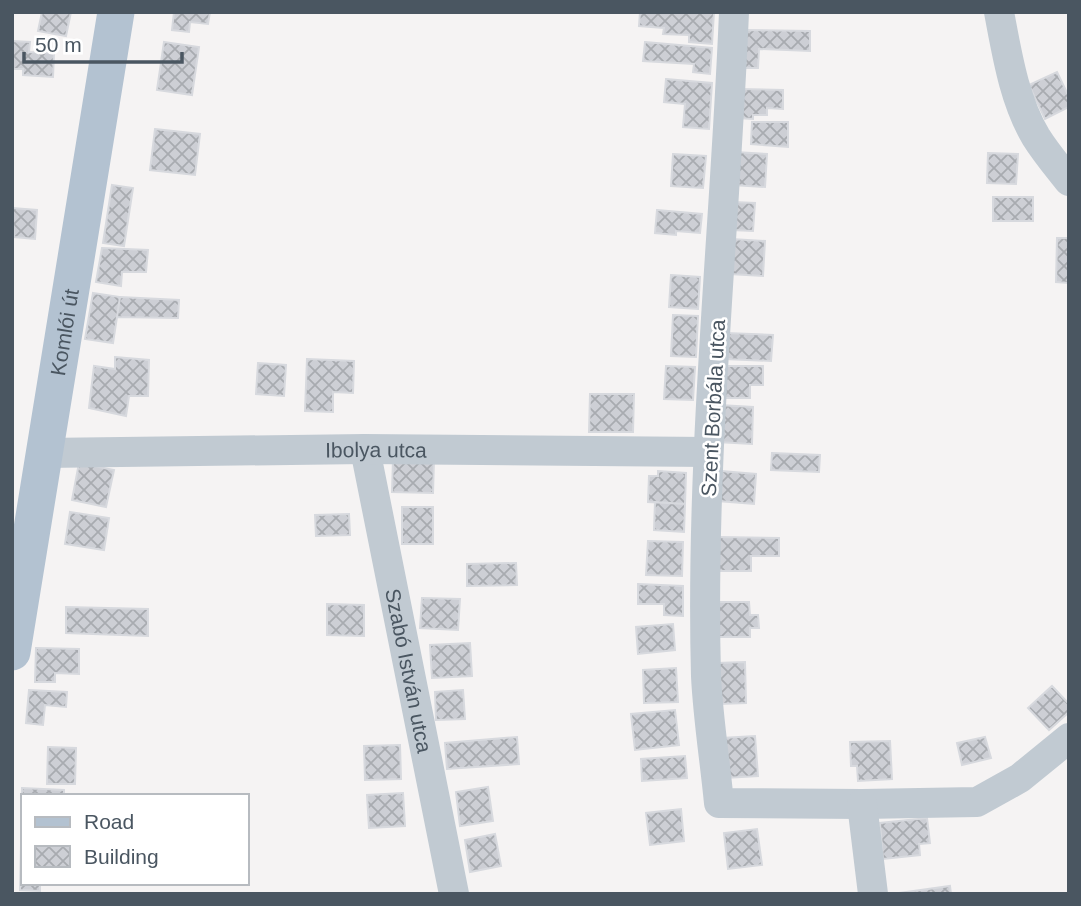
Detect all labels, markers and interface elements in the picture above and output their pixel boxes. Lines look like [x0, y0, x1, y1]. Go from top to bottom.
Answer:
scale bar [24, 21, 182, 65]
text: 50 m [35, 33, 82, 56]
street label: Komlói út [46, 287, 82, 377]
street label: Szent Borbála utca [697, 318, 729, 497]
street label: Ibolya utca [325, 437, 427, 461]
street label: Szabó István utca [382, 586, 437, 755]
legend [21, 794, 248, 885]
text: Road [84, 810, 134, 833]
text: Building [84, 845, 159, 868]

